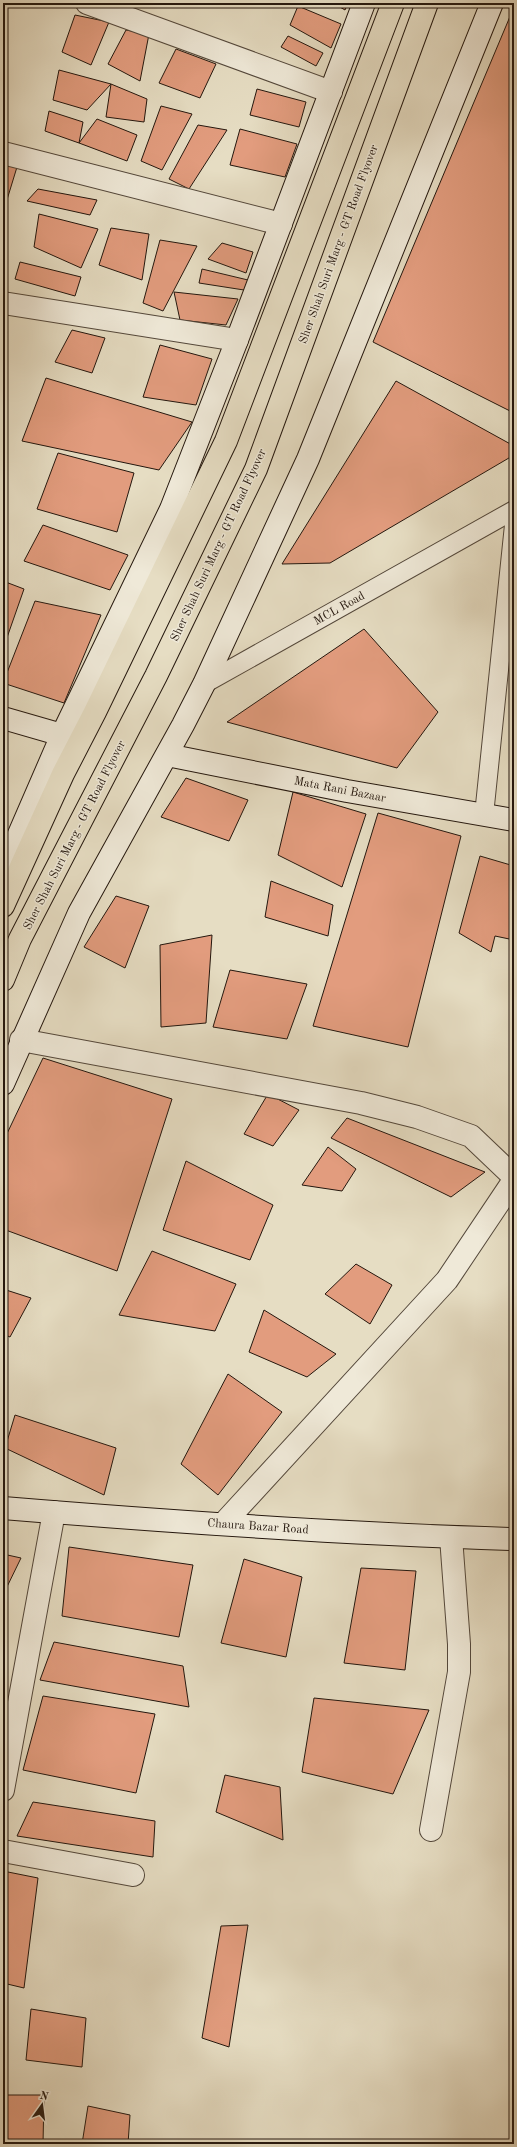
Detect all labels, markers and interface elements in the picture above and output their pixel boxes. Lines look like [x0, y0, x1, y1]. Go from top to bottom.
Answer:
street label: Sher Shah Suri Marg - GT Road Flyover [297, 143, 381, 346]
street label: Sher Shah Suri Marg - GT Road Flyover [169, 447, 269, 644]
street label: MCL Road [312, 590, 367, 628]
street label: Sher Shah Suri Marg - GT Road Flyover [22, 739, 128, 932]
street label: Mata Rani Bazaar [293, 775, 387, 805]
street label: Chaura Bazar Road [207, 1517, 309, 1537]
north arrow [22, 2085, 62, 2125]
text: N [39, 2090, 50, 2103]

